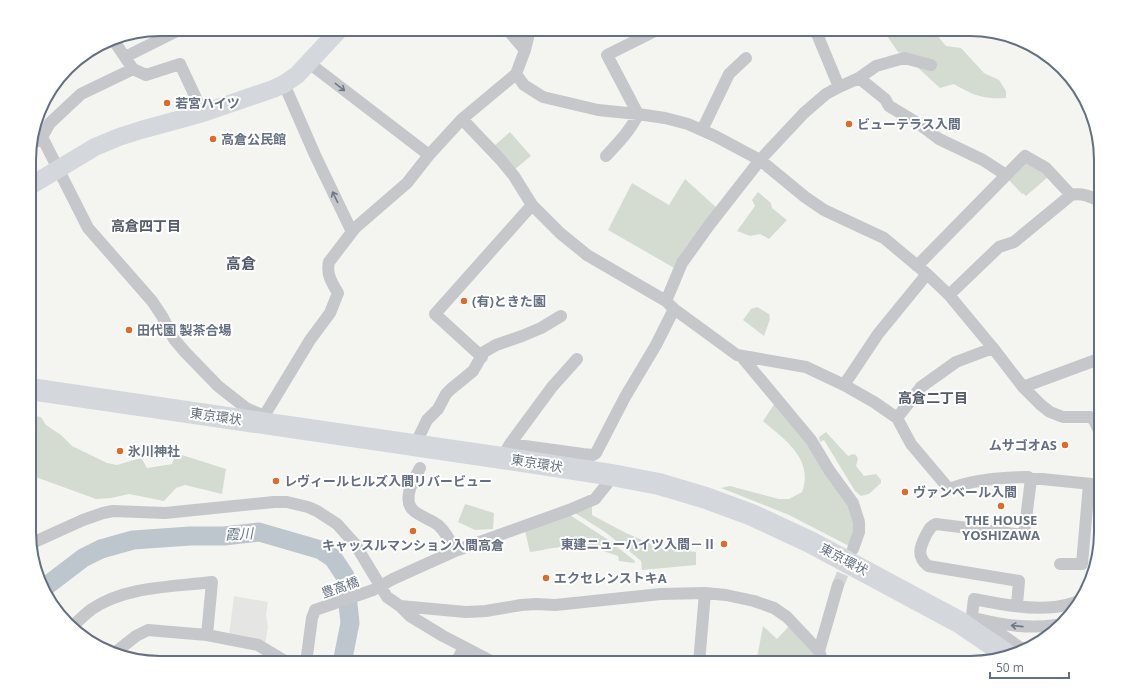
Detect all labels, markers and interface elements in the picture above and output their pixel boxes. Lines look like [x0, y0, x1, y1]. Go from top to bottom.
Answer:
one-way arrow [334, 83, 345, 91]
place label: 若宮ハイツ [175, 94, 240, 112]
marker: 若宮ハイツ [162, 98, 172, 108]
place label: ビューテラス入間 [857, 115, 961, 133]
marker: ビューテラス入間 [844, 119, 854, 129]
place label: 高倉公民館 [221, 130, 286, 148]
marker: 高倉公民館 [208, 134, 218, 144]
one-way arrow [331, 191, 338, 203]
district label: 高倉四丁目 [111, 216, 181, 235]
district label: 高倉 [226, 253, 256, 273]
place label: (有)ときた園 [472, 292, 546, 310]
marker: (有)ときた園 [459, 296, 469, 306]
place label: 田代園 製茶合場 [137, 321, 231, 339]
marker: 田代園 製茶合場 [124, 325, 134, 335]
district label: 高倉二丁目 [898, 388, 968, 407]
street label: 東京環状 [189, 403, 243, 429]
place label: ムサゴオAS [989, 436, 1057, 454]
marker: ムサゴオAS [1060, 440, 1070, 450]
place label: 氷川神社 [128, 442, 180, 460]
marker: 氷川神社 [115, 446, 125, 456]
street label: 東京環状 [510, 450, 564, 476]
place label: レヴィールヒルズ入間リバービュー [284, 472, 492, 490]
marker: レヴィールヒルズ入間リバービュー [271, 476, 281, 486]
place label: ヴァンベール入間 [913, 483, 1017, 501]
marker: ヴァンベール入間 [900, 487, 910, 497]
marker: THE HOUSE YOSHIZAWA [996, 501, 1006, 511]
place label: THE HOUSE YOSHIZAWA [962, 511, 1040, 544]
water label: 霞川 [224, 523, 255, 544]
marker: キャッスルマンション入間高倉 [408, 526, 418, 536]
place label: 東建ニューハイツ入間－Ⅱ [561, 535, 716, 553]
place label: キャッスルマンション入間高倉 [322, 536, 504, 554]
marker: 東建ニューハイツ入間－Ⅱ [719, 539, 729, 549]
street label: 東京環状 [817, 539, 871, 579]
place label: エクセレンストキA [554, 569, 667, 587]
street label: 豊高橋 [319, 572, 361, 602]
marker: エクセレンストキA [541, 573, 551, 583]
one-way arrow [1011, 622, 1024, 630]
scale bar [990, 654, 1069, 680]
text: 50 m [996, 659, 1024, 676]

